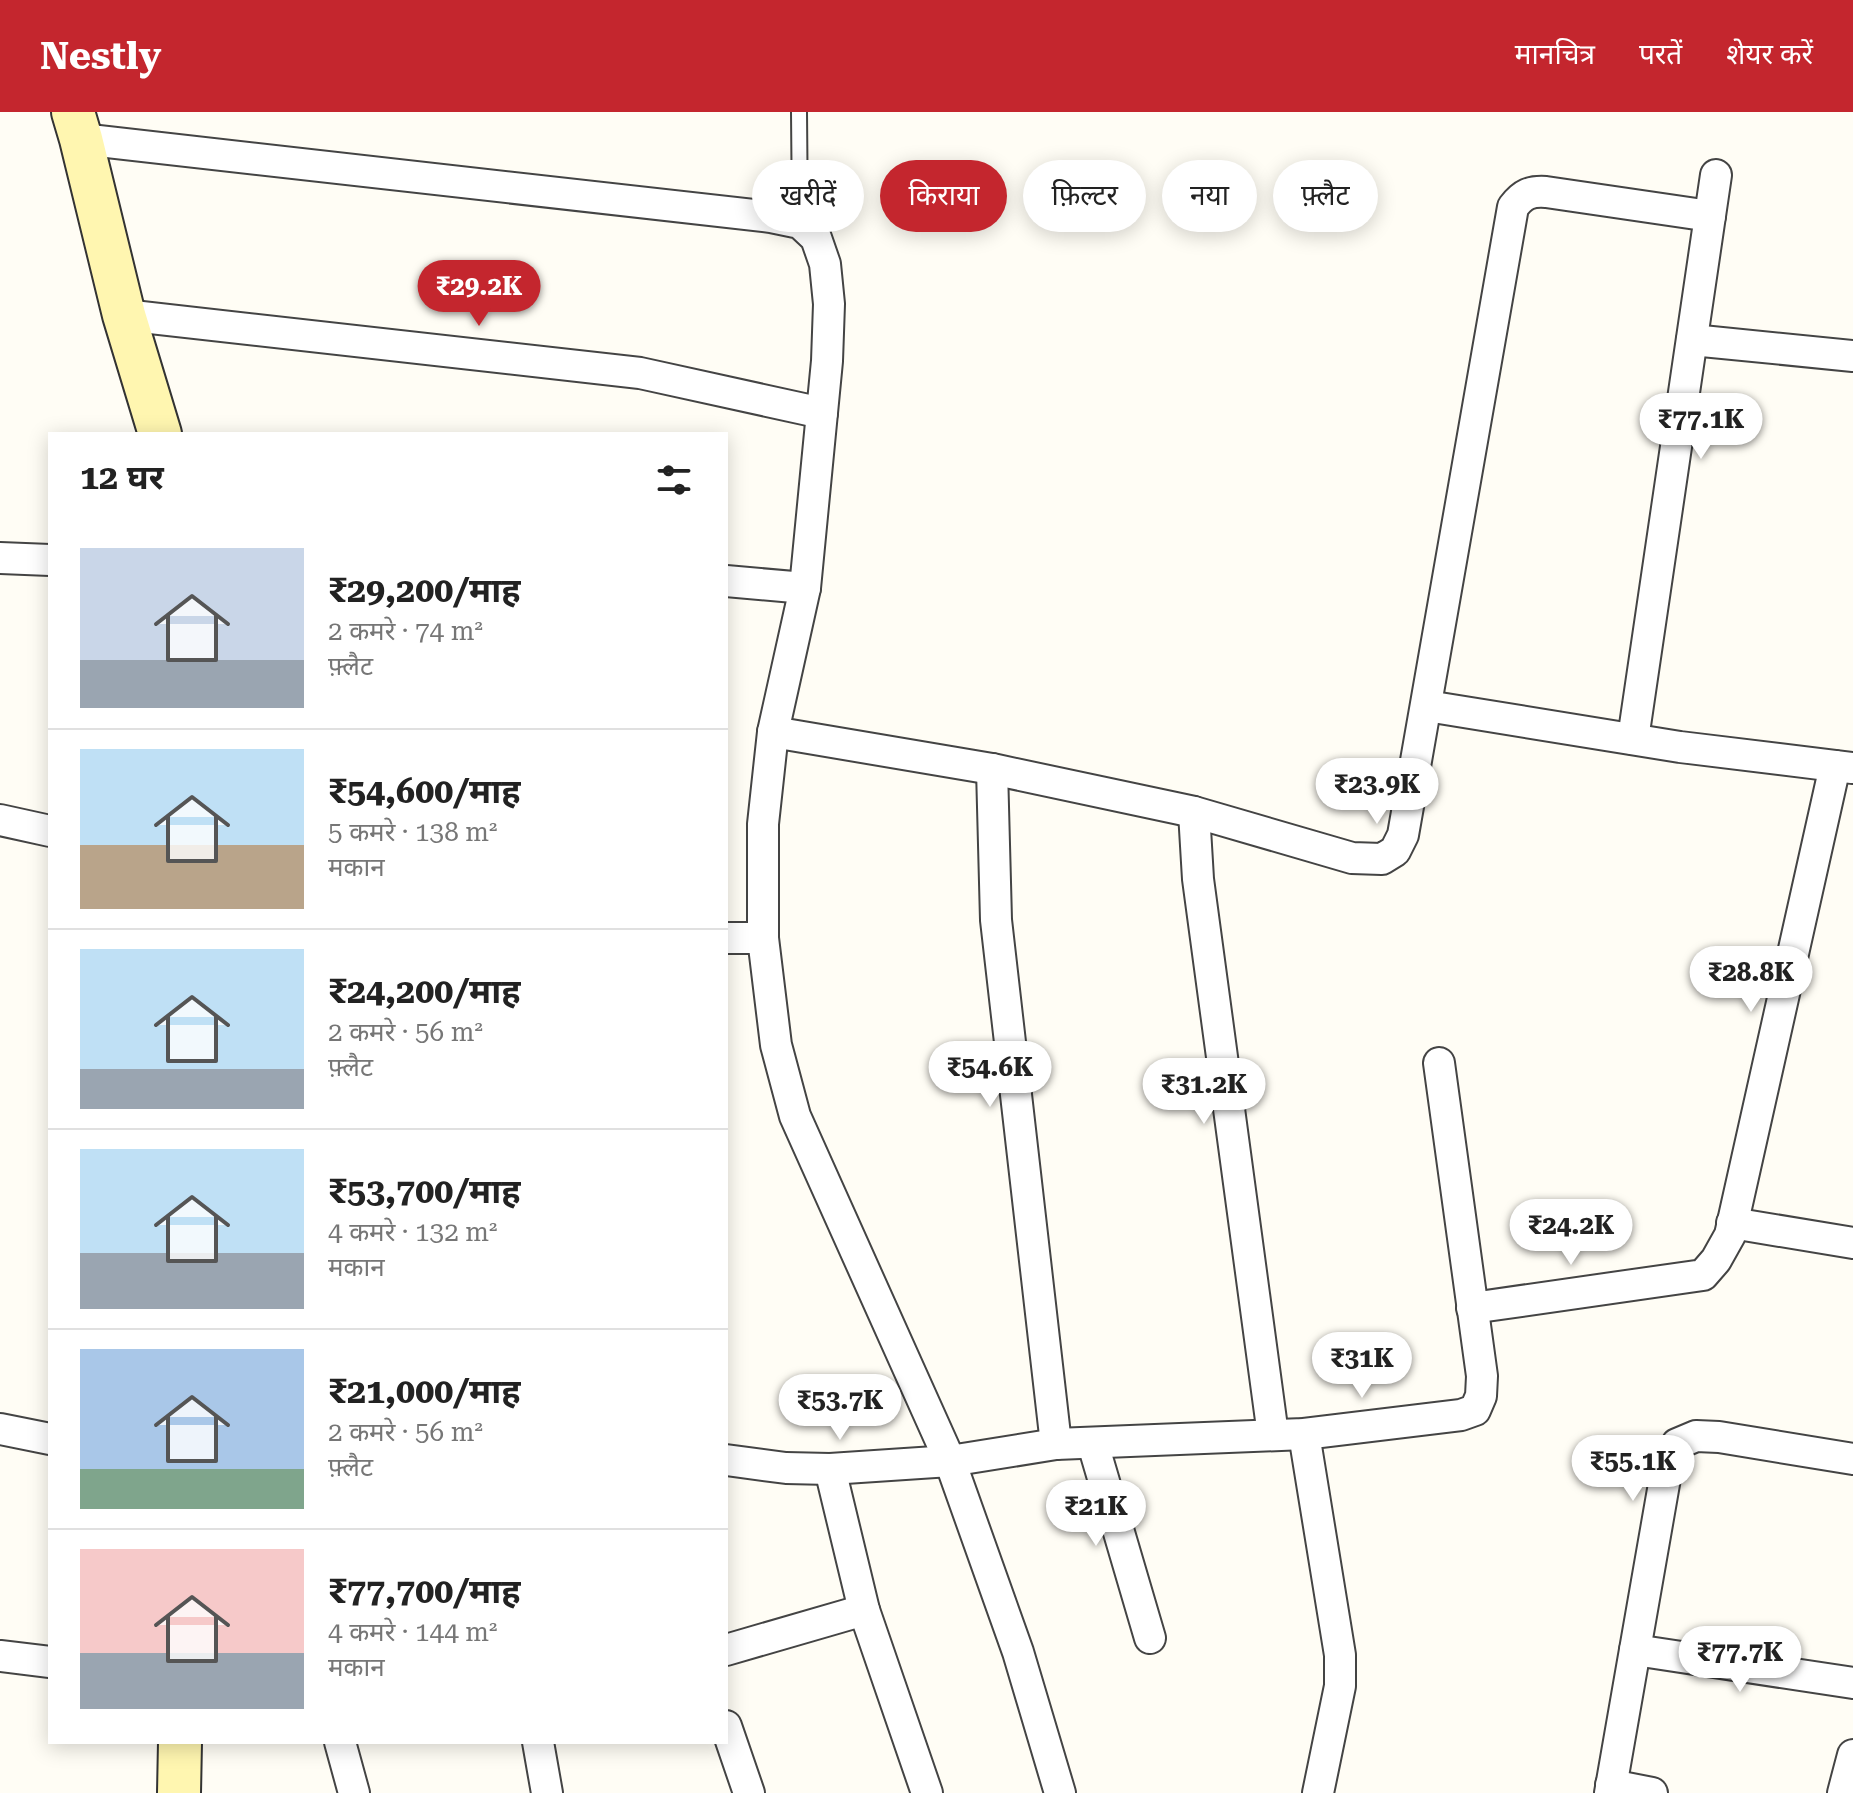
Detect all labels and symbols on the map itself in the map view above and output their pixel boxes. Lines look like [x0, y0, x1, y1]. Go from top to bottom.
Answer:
pin: ₹29.2K [414, 260, 544, 328]
pin: ₹77.1K [1636, 393, 1766, 461]
pin: ₹23.9K [1312, 758, 1442, 826]
pin: ₹28.8K [1686, 946, 1816, 1014]
pin: ₹54.6K [925, 1041, 1055, 1109]
pin: ₹31.2K [1139, 1058, 1269, 1126]
pin: ₹24.2K [1506, 1199, 1636, 1267]
pin: ₹31K [1315, 1332, 1409, 1400]
pin: ₹53.7K [775, 1374, 905, 1442]
pin: ₹55.1K [1568, 1435, 1698, 1503]
pin: ₹21K [1049, 1480, 1143, 1548]
pin: ₹77.7K [1675, 1626, 1805, 1694]

